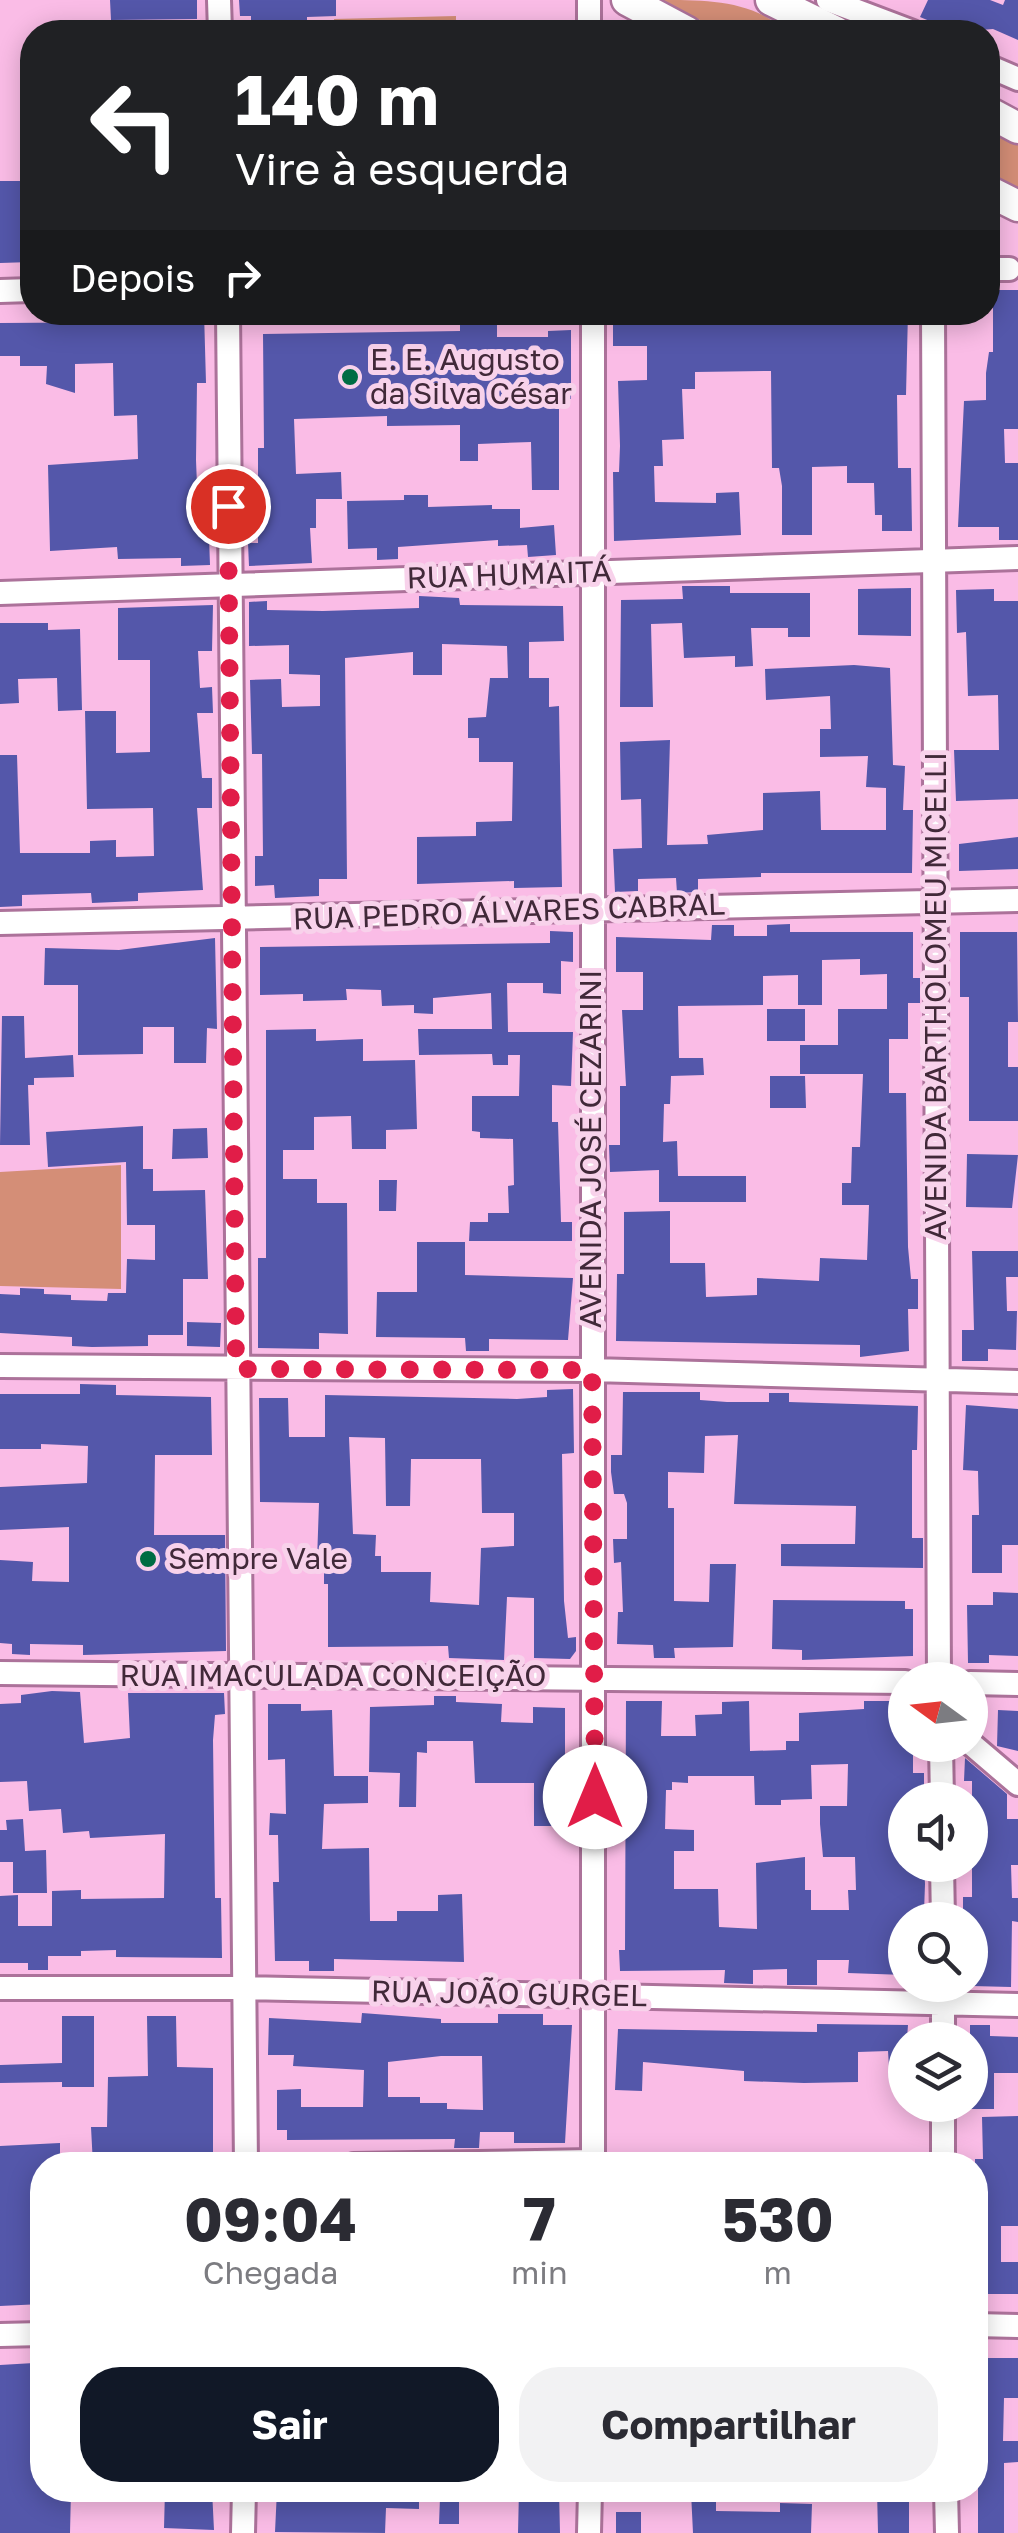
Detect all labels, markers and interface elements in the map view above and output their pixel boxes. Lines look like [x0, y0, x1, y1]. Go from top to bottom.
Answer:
text: 140 m [235, 56, 439, 140]
icon: left [70, 60, 200, 190]
text: Vire à esquerda [235, 141, 570, 195]
icon: right [215, 250, 270, 305]
text: Depois [70, 255, 195, 300]
place label: E. E. Augusto da Silva César [370, 341, 572, 411]
marker: E. E. Augusto da Silva César [339, 366, 361, 388]
pin [186, 464, 271, 549]
icon: arrive [201, 479, 256, 534]
street label: RUA HUMAITÁ [406, 552, 612, 596]
street label: AVENIDA BARTHOLOMEU MICELLI [917, 752, 953, 1240]
street label: RUA PEDRO ÁLVARES CABRAL [292, 885, 726, 937]
street label: AVENIDA JOSÉ CEZARINI [572, 970, 608, 1328]
place label: Sempre Vale [168, 1540, 348, 1576]
marker: Sempre Vale [137, 1548, 159, 1570]
street label: RUA IMACULADA CONCEIÇÃO [120, 1657, 546, 1693]
north arrow [888, 1662, 988, 1762]
map controls [888, 1662, 988, 2122]
position arrow [543, 1745, 647, 1849]
button: sound [888, 1782, 988, 1882]
button: search [888, 1902, 988, 2002]
street label: RUA JOÃO GURGEL [371, 1973, 647, 2013]
button: layers [888, 2022, 988, 2122]
text: 09:04 [184, 2182, 357, 2254]
text: 7 [523, 2182, 556, 2254]
text: 530 [722, 2182, 834, 2254]
text: Chegada [203, 2253, 338, 2291]
text: min [511, 2253, 568, 2291]
text: m [764, 2253, 792, 2291]
button: Sair [80, 2367, 499, 2482]
button: Compartilhar [519, 2367, 938, 2482]

